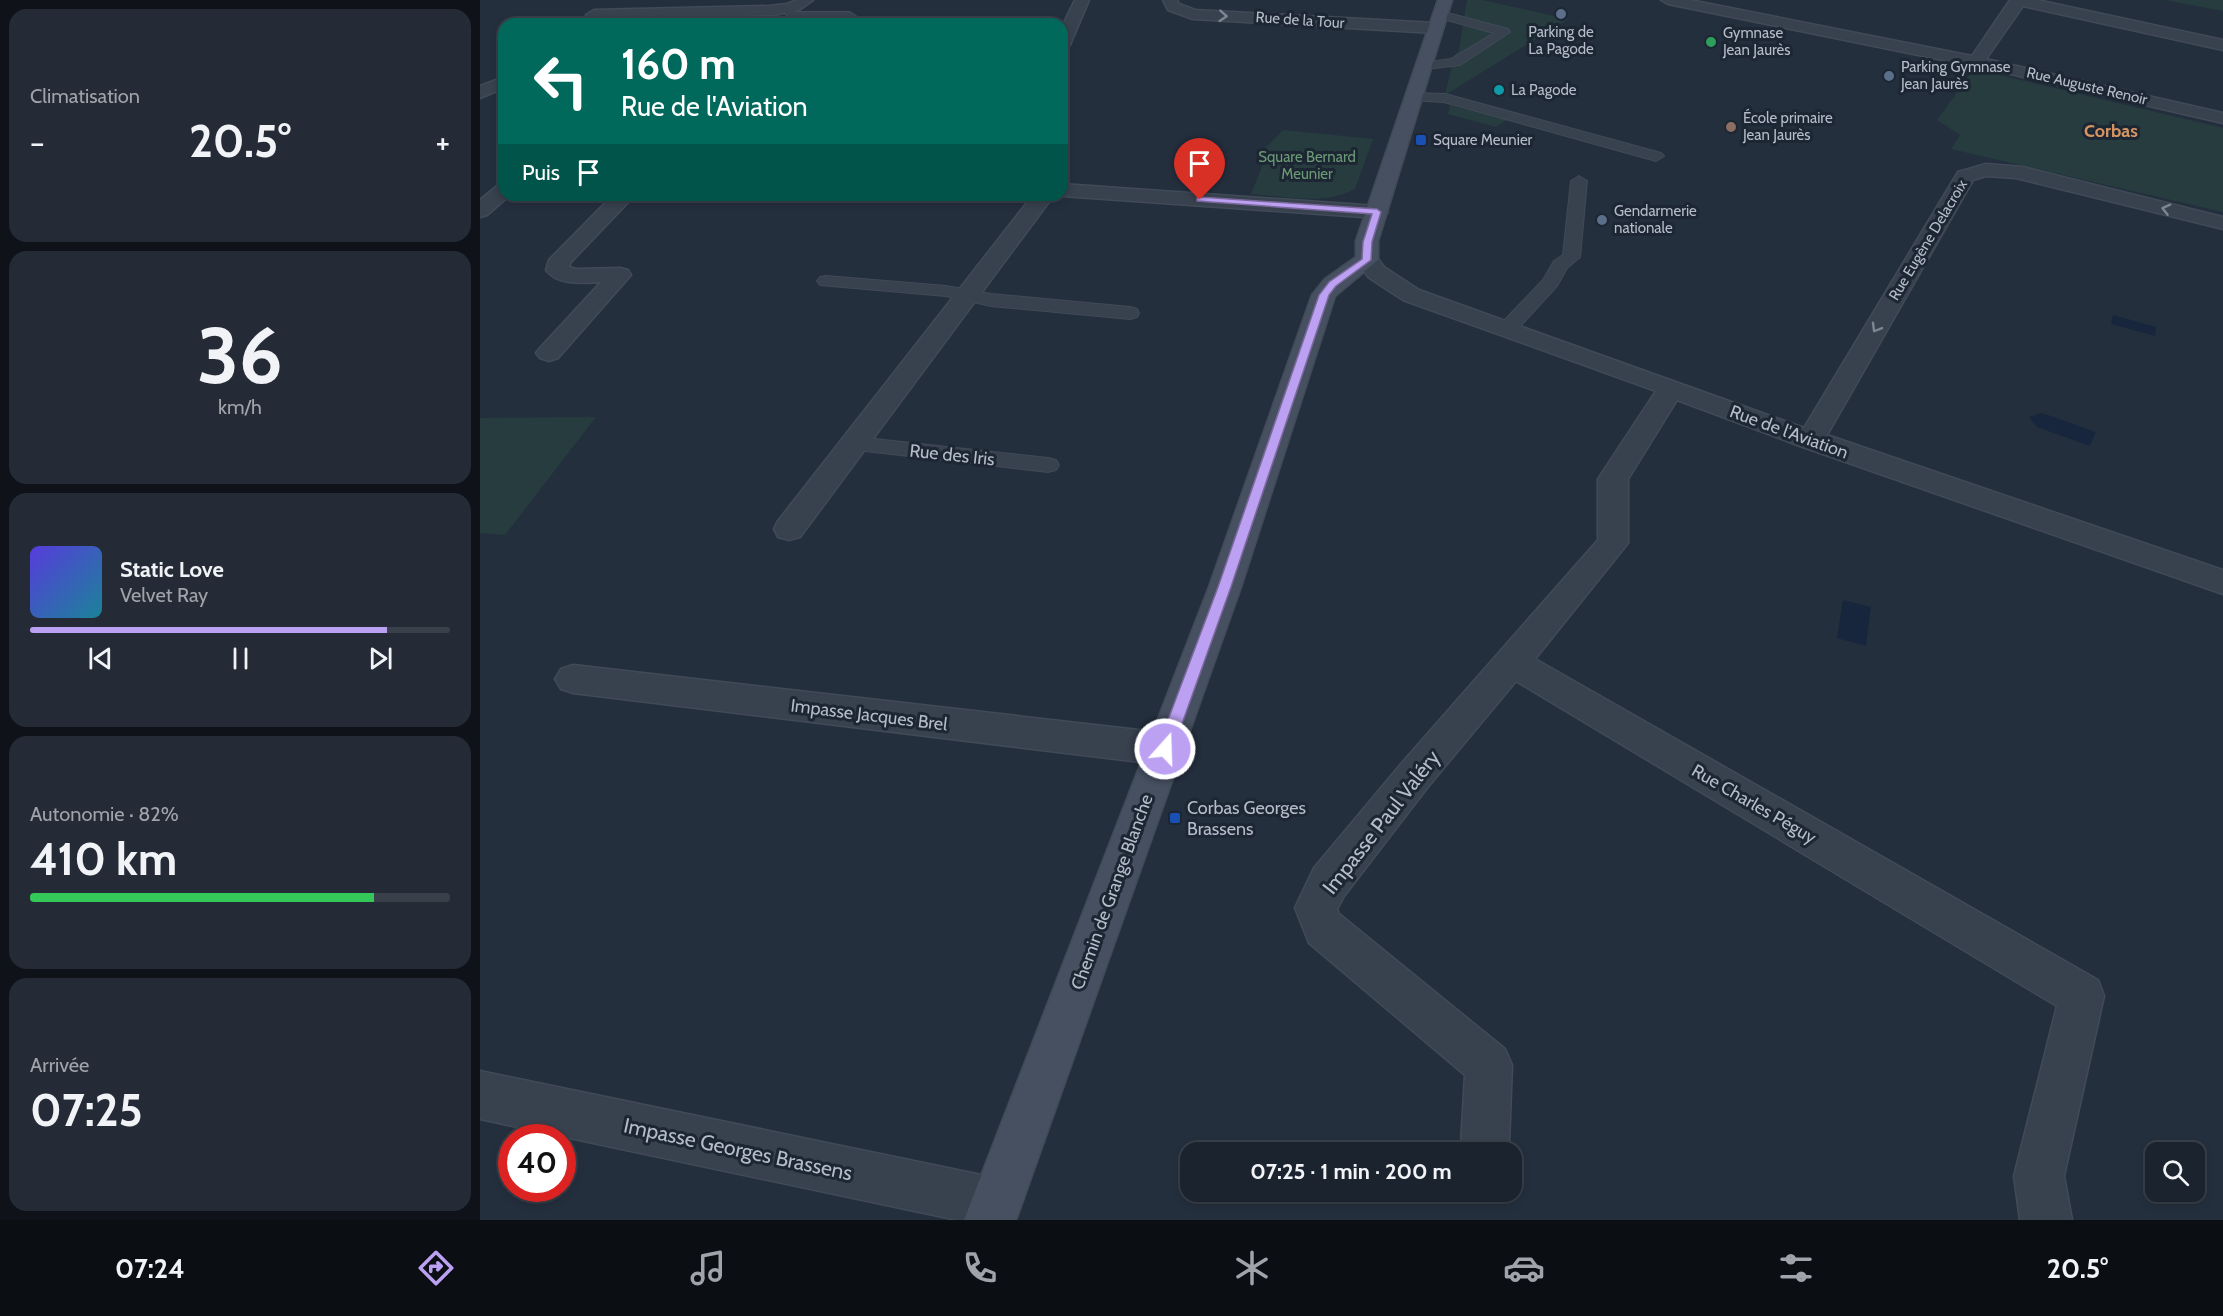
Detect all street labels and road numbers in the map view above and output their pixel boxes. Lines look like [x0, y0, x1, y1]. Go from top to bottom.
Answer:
street label: Rue de la Tour [1255, 8, 1345, 32]
street label: Rue Auguste Renoir [2025, 63, 2149, 109]
street label: Rue Eugène Delacroix [1885, 176, 1971, 304]
street label: Rue de l'Aviation [1727, 400, 1851, 464]
street label: Rue des Iris [908, 440, 996, 470]
street label: Impasse Jacques Brel [789, 694, 949, 736]
street label: Impasse Paul Valéry [1317, 745, 1445, 899]
street label: Rue Charles Péguy [1688, 759, 1820, 849]
street label: Chemin de Grange Blanche [1066, 791, 1158, 993]
street label: Impasse Georges Brassens [621, 1113, 855, 1186]

